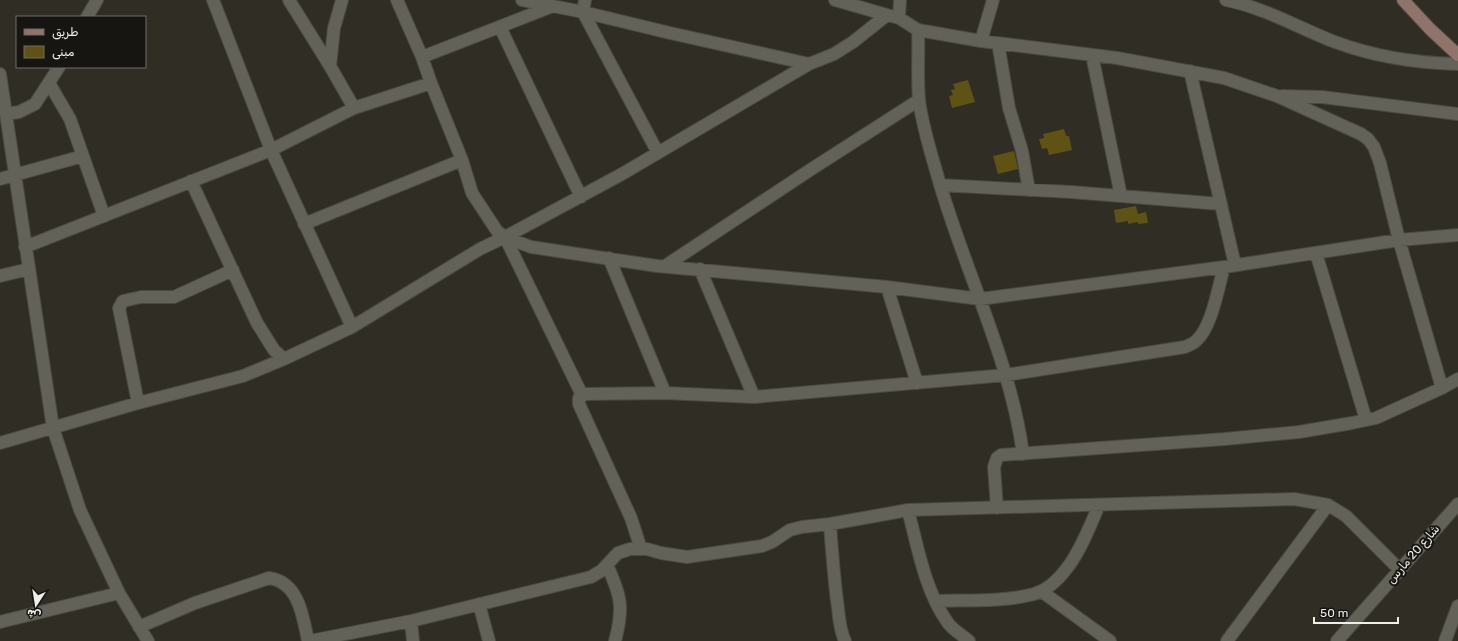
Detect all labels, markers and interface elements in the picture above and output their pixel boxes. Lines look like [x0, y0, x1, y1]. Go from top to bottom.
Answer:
legend [16, 16, 146, 68]
text: طريق [52, 25, 78, 40]
text: مبنى [52, 45, 75, 60]
street label: شارع 20 مارس [1384, 522, 1444, 588]
north arrow [16, 585, 56, 625]
scale bar [1314, 599, 1398, 625]
text: ش [26, 606, 42, 622]
text: 50 m [1320, 606, 1348, 620]

